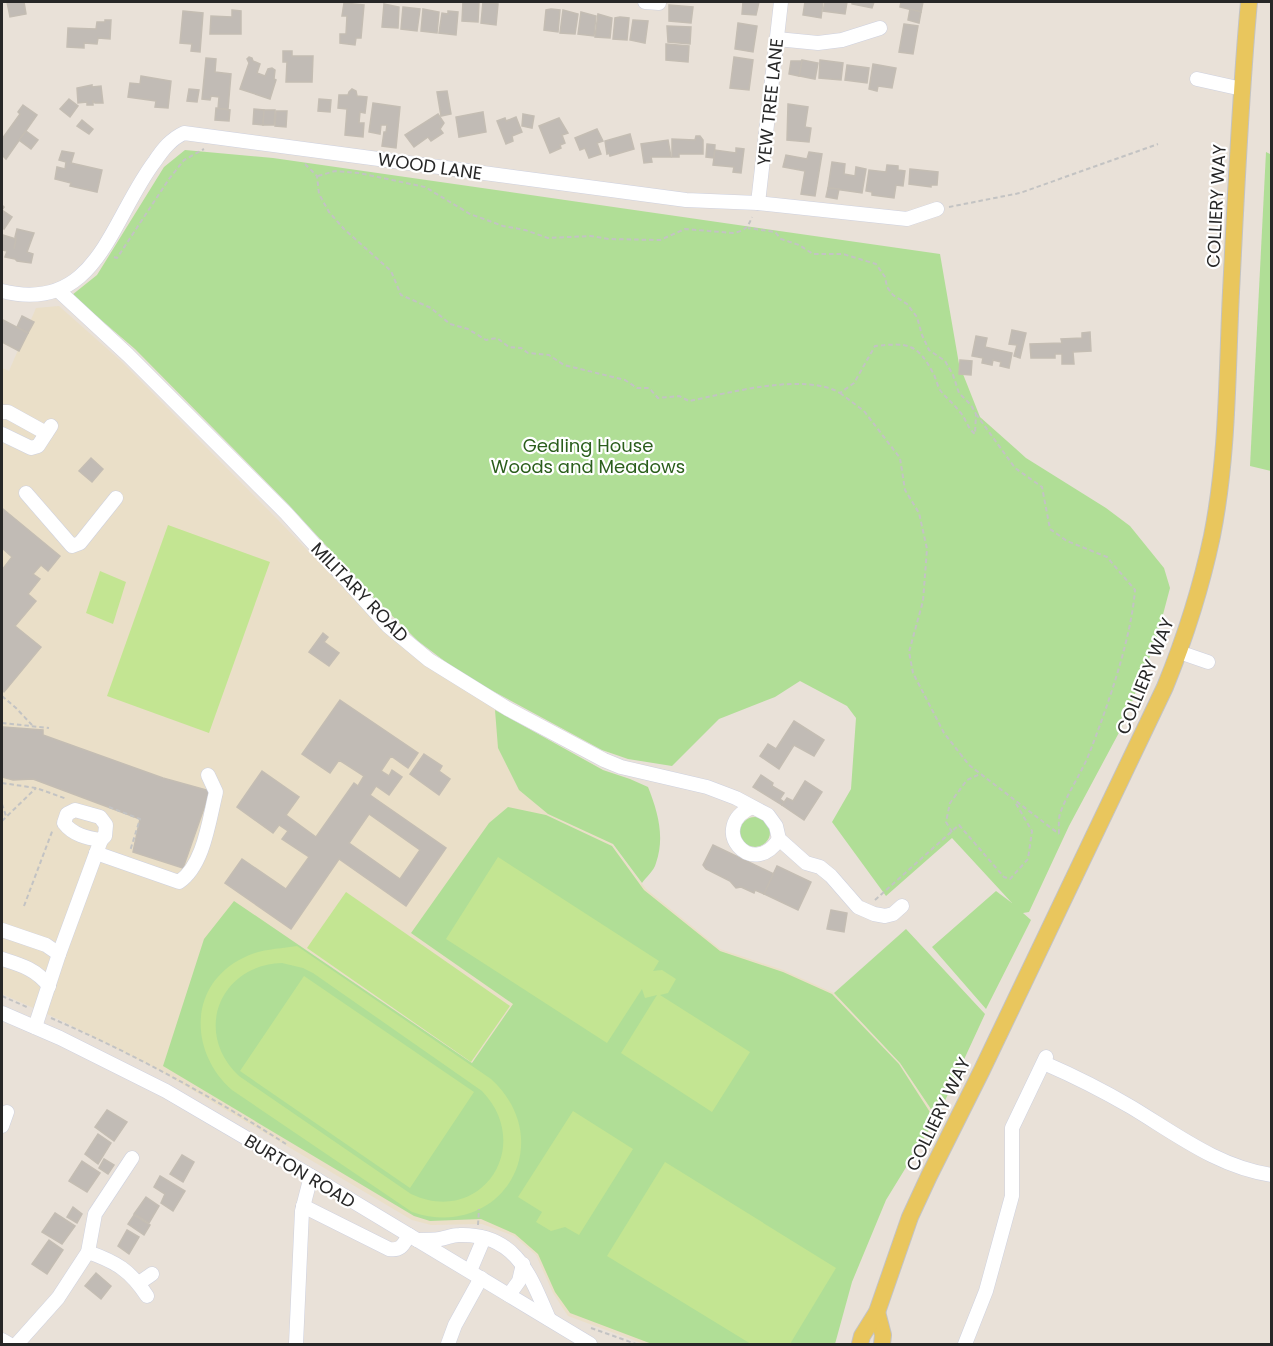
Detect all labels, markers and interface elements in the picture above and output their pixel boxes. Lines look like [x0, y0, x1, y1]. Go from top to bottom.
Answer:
street label: YEW TREE LANE [751, 37, 789, 167]
street label: COLLIERY WAY [1200, 143, 1232, 268]
street label: WOOD LANE [376, 146, 484, 186]
park label: Gedling House Woods and Meadows [491, 433, 685, 479]
street label: MILITARY ROAD [306, 536, 414, 648]
street label: COLLIERY WAY [1110, 614, 1180, 738]
street label: COLLIERY WAY [900, 1052, 977, 1175]
street label: BURTON ROAD [240, 1128, 360, 1214]

